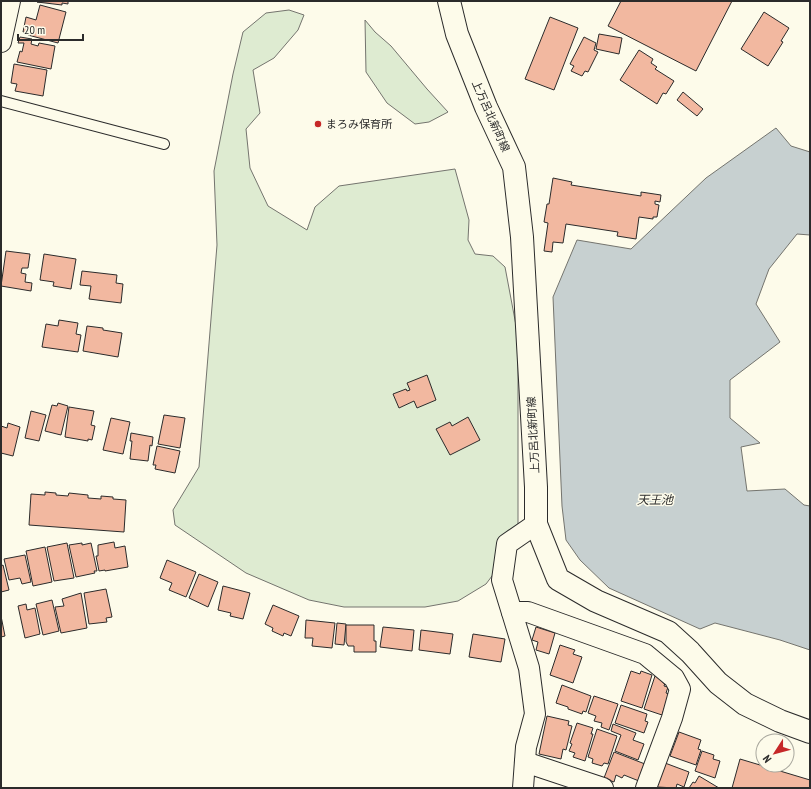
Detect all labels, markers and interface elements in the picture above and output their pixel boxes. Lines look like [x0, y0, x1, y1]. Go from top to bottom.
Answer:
scale bar [18, 16, 83, 42]
text: 20 m [24, 22, 45, 37]
street label: 上万呂北新町線 [469, 78, 513, 154]
place label: まろみ保育所 [326, 117, 393, 131]
marker: まろみ保育所 [313, 119, 323, 129]
street label: 上万呂北新町線 [524, 396, 542, 474]
water label: 天王池 [637, 492, 674, 507]
north arrow [755, 733, 795, 773]
text: N [759, 752, 774, 765]

